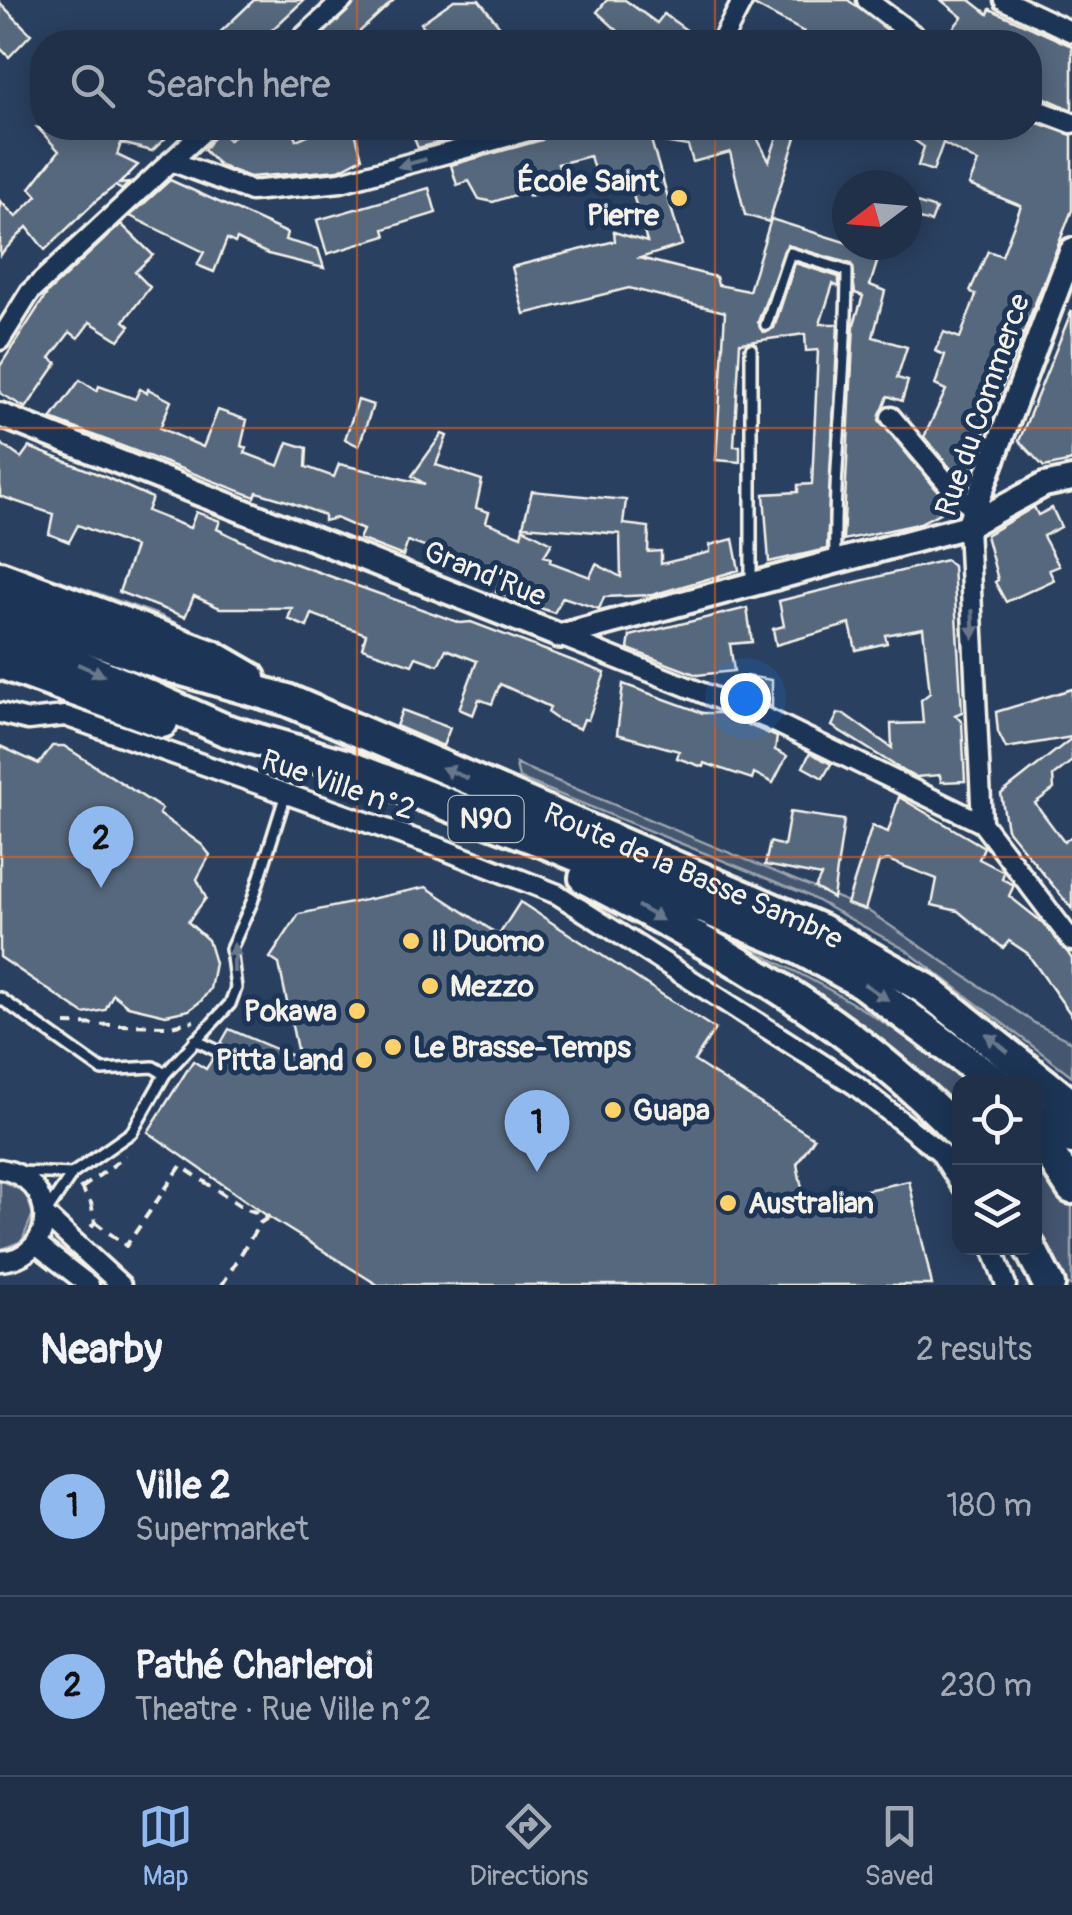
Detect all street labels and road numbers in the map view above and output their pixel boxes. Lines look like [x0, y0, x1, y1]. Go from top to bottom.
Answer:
street label: Rue du Commerce [928, 289, 1038, 521]
street label: Grand'Rue [418, 533, 552, 615]
street label: Rue Ville n°2 [257, 742, 419, 828]
street label: Route de la Basse Sambre [538, 794, 850, 957]
road number: N90 [448, 796, 524, 842]

